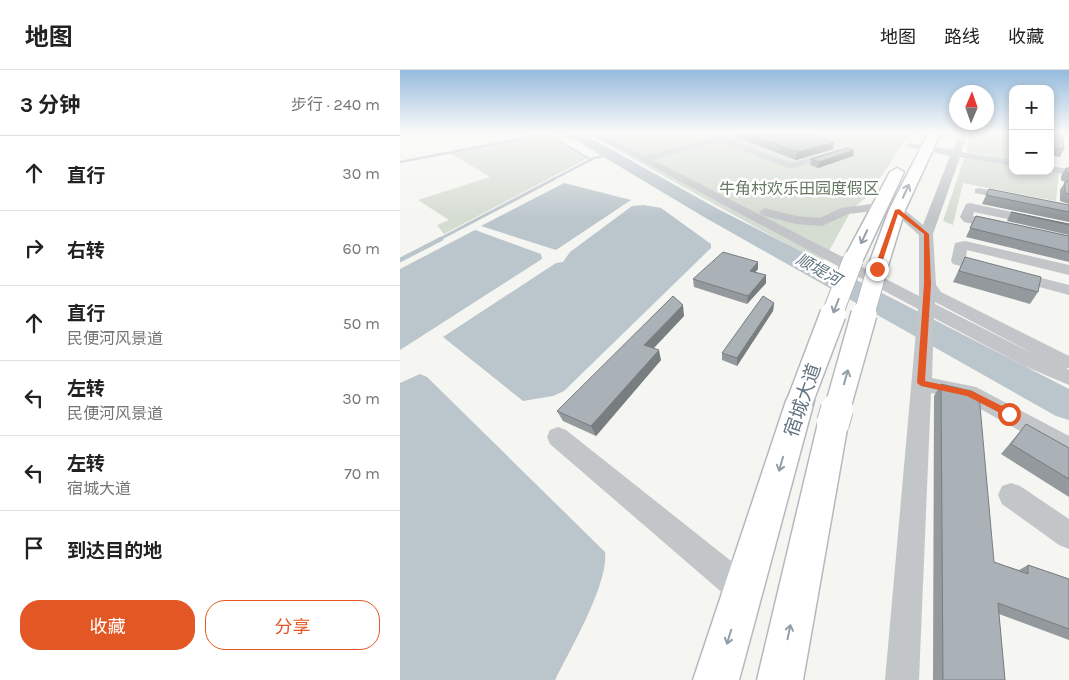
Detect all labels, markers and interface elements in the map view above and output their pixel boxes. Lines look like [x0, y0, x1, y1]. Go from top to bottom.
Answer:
text: 地图 [25, 23, 73, 51]
text: 地图 [880, 26, 916, 48]
text: 路线 [944, 26, 980, 48]
text: 收藏 [1008, 26, 1044, 48]
north arrow [949, 85, 994, 130]
map controls [1009, 85, 1054, 175]
button: + [1009, 85, 1054, 130]
text: 3 分钟 [20, 93, 80, 117]
text: 步行 · 240 m [291, 95, 380, 114]
button: − [1009, 130, 1054, 175]
icon: ahead [20, 159, 48, 187]
text: 30 m [342, 164, 380, 183]
text: 直行 [67, 165, 105, 187]
park label: 牛角村欢乐田园度假区 [719, 179, 879, 198]
one-way arrow [902, 184, 911, 199]
one-way arrow [859, 229, 868, 244]
icon: right [20, 234, 48, 262]
text: 60 m [343, 239, 380, 258]
text: 右转 [67, 240, 105, 262]
water label: 顺堤河 [793, 249, 847, 291]
route end [866, 258, 889, 281]
one-way arrow [831, 297, 840, 313]
text: 直行 [67, 303, 105, 325]
icon: ahead [20, 309, 48, 337]
text: 50 m [343, 314, 380, 333]
text: 民便河风景道 [67, 329, 163, 348]
street label: 宿城大道 [780, 361, 826, 440]
one-way arrow [842, 369, 851, 385]
text: 左转 [67, 378, 105, 400]
icon: left [20, 384, 48, 412]
text: 30 m [342, 389, 380, 408]
route start [998, 403, 1021, 426]
text: 民便河风景道 [67, 404, 163, 423]
text: 左转 [67, 453, 105, 475]
one-way arrow [776, 456, 785, 472]
icon: left [20, 459, 48, 487]
text: 70 m [344, 464, 380, 483]
text: 宿城大道 [67, 479, 131, 498]
icon: arrive [20, 534, 48, 562]
text: 到达目的地 [67, 540, 162, 562]
button: 收藏 [20, 600, 195, 650]
button: 分享 [205, 600, 380, 650]
one-way arrow [785, 625, 795, 641]
one-way arrow [724, 628, 734, 644]

